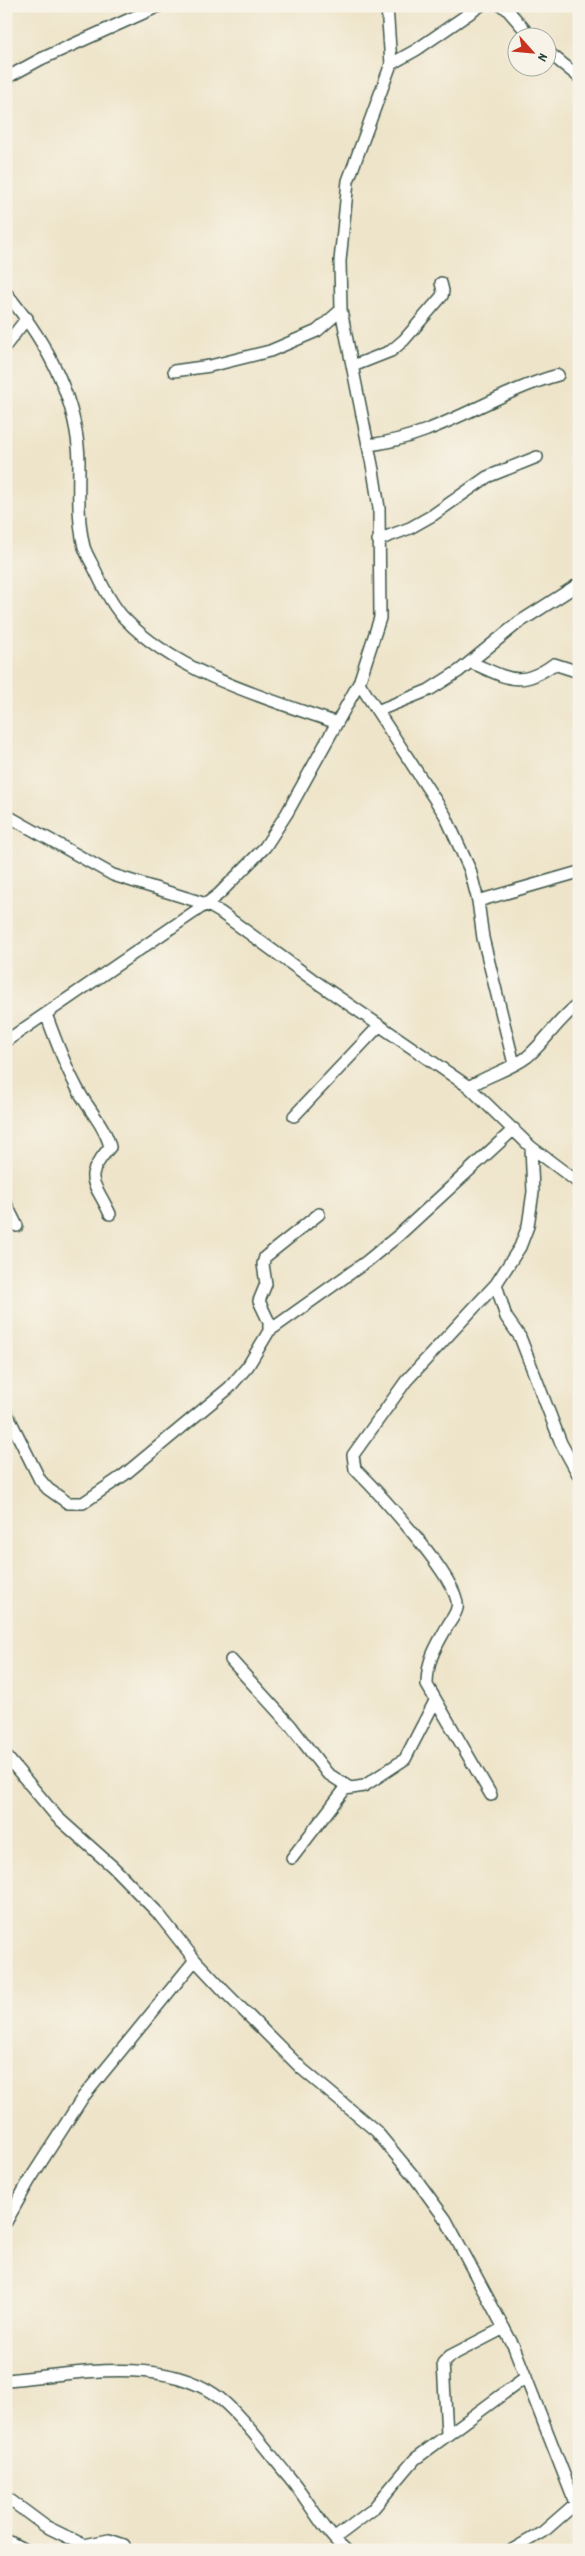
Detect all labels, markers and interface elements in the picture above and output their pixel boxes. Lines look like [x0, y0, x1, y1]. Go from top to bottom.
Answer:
north arrow [508, 28, 558, 78]
text: N [531, 49, 552, 65]

